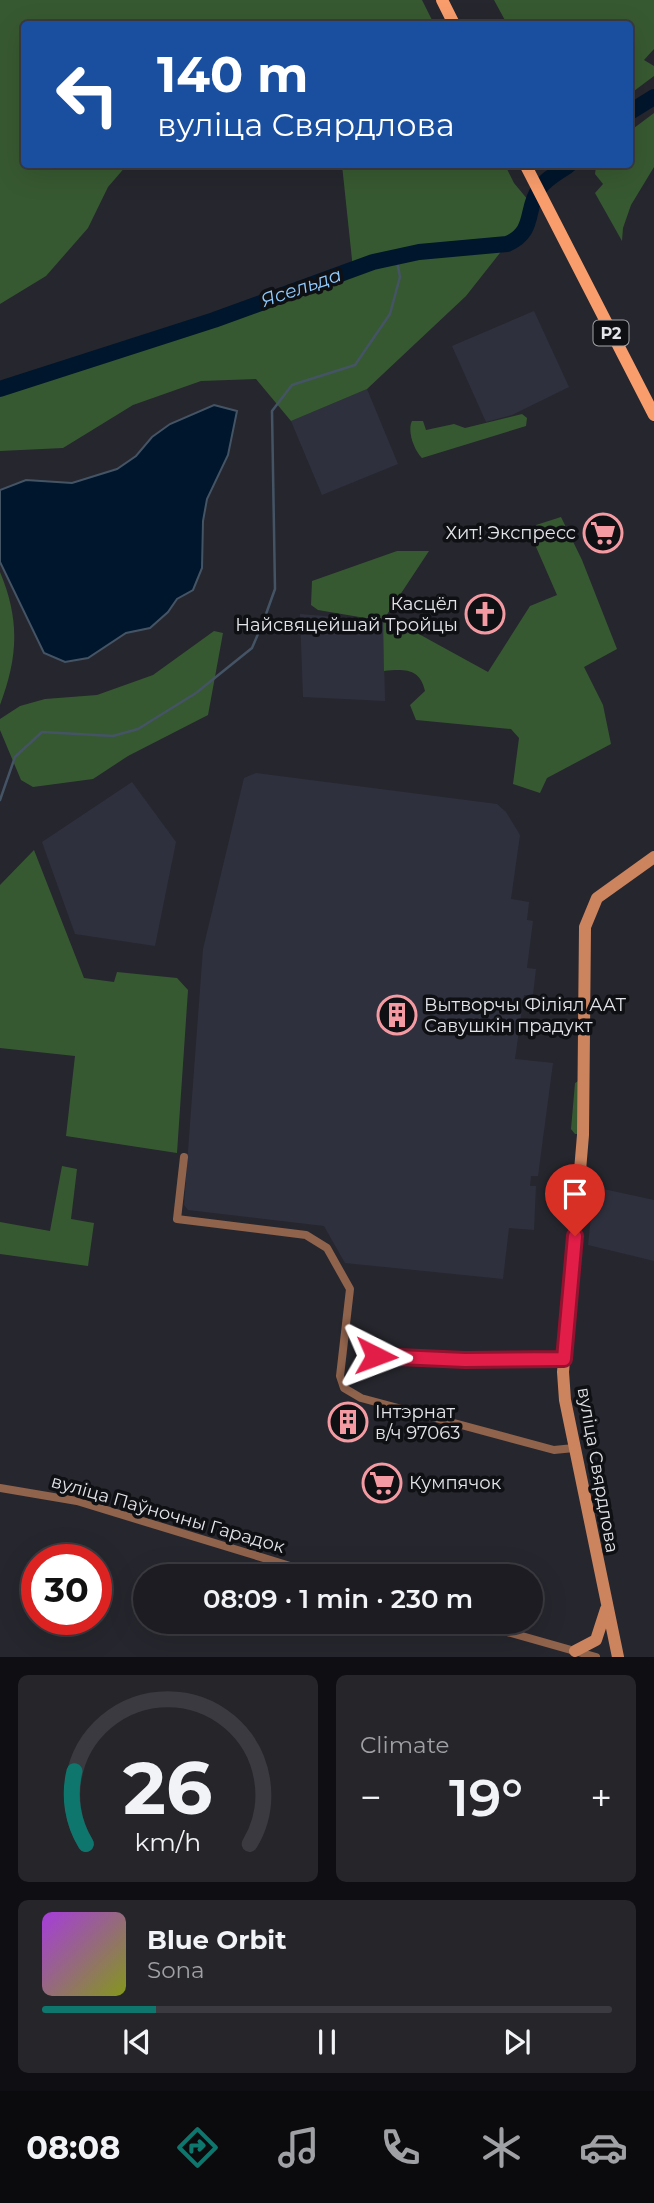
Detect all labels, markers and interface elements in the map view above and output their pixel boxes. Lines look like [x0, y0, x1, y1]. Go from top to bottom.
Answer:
text: 140 m [157, 45, 309, 104]
icon: left [42, 49, 133, 140]
text: вуліца Свярдлова [157, 105, 455, 144]
water label: Ясельда [258, 263, 345, 312]
road number: Р2 [594, 320, 628, 346]
supermarket icon: Хит! Экспресс [582, 512, 624, 554]
place label: Хит! Экспресс [445, 522, 576, 544]
place label: Касцёл Найсвяцейшай Тройцы [235, 593, 458, 636]
church icon: Касцёл Найсвяцейшай Тройцы [464, 593, 506, 635]
building icon: Вытворчы Філіял ААТ Савушкін прадукт [376, 994, 418, 1036]
place label: Вытворчы Філіял ААТ Савушкін прадукт [424, 994, 627, 1037]
pin [545, 1164, 605, 1236]
icon: arrive [556, 1175, 594, 1213]
position arrow [339, 1319, 413, 1393]
street label: вуліца Свярдлова [573, 1386, 623, 1554]
building icon: Інтэрнат в/ч 97063 [327, 1401, 369, 1443]
place label: Інтэрнат в/ч 97063 [375, 1401, 460, 1444]
supermarket icon: Кумпячок [361, 1462, 403, 1504]
street label: вуліца Паўночны Гарадок [49, 1470, 288, 1558]
place label: Кумпячок [409, 1472, 502, 1494]
speed limit sign: 30 [21, 1544, 112, 1635]
text: 08:09 · 1 min · 230 m [203, 1583, 473, 1615]
text: Climate [360, 1731, 449, 1759]
text: 26 [123, 1745, 213, 1833]
text: 19° [449, 1766, 523, 1829]
text: − [360, 1774, 382, 1821]
text: + [590, 1774, 612, 1821]
text: km/h [135, 1827, 201, 1857]
text: Blue Orbit [147, 1924, 286, 1956]
text: Sona [147, 1956, 205, 1984]
icon: previous [118, 2023, 156, 2061]
icon: pause [308, 2023, 346, 2061]
icon: next [498, 2023, 536, 2061]
icon: directions [173, 2123, 222, 2172]
icon: music [274, 2123, 323, 2172]
icon: phone [376, 2123, 425, 2172]
icon: climate [477, 2123, 526, 2172]
icon: car [579, 2123, 628, 2172]
text: 08:08 [26, 2128, 120, 2167]

